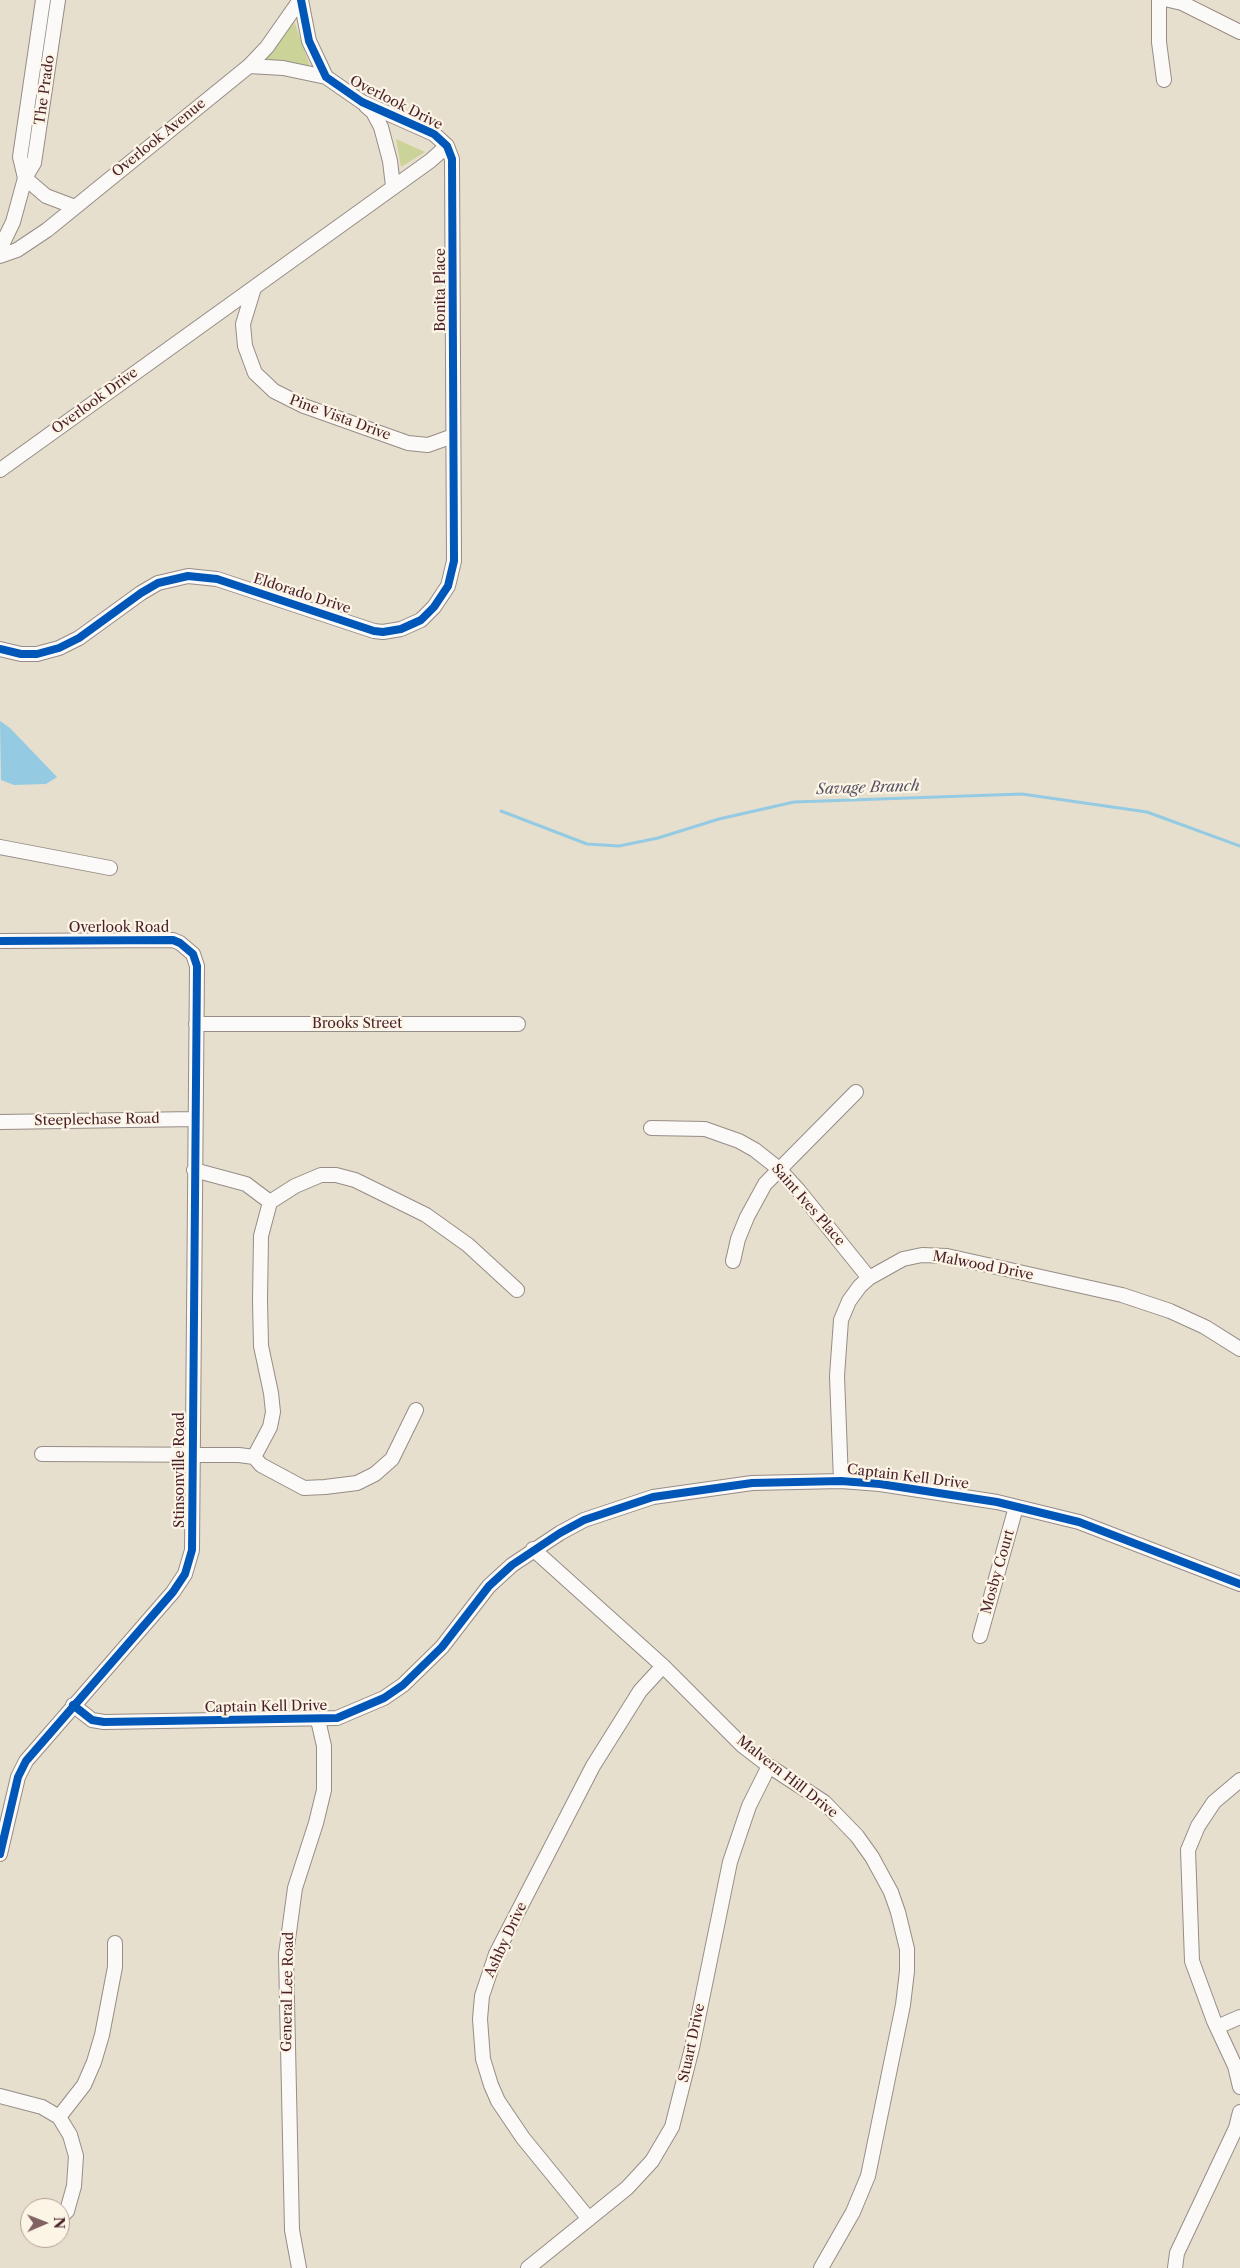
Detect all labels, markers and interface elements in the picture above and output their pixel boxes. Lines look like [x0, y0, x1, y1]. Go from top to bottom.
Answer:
street label: The Prado [32, 54, 58, 126]
street label: Overlook Drive [347, 72, 445, 134]
street label: Overlook Avenue [109, 95, 209, 181]
street label: Bonita Place [433, 248, 449, 332]
street label: Overlook Drive [49, 364, 141, 438]
street label: Pine Vista Drive [287, 392, 393, 444]
street label: Eldorado Drive [251, 570, 353, 618]
water label: Savage Branch [816, 777, 920, 799]
street label: Overlook Road [69, 920, 169, 936]
street label: Brooks Street [312, 1016, 402, 1032]
street label: Steeplechase Road [34, 1111, 160, 1129]
street label: Saint Ives Place [768, 1161, 848, 1249]
street label: Malwood Drive [931, 1248, 1035, 1284]
street label: Stinsonville Road [172, 1412, 188, 1528]
street label: Captain Kell Drive [846, 1461, 970, 1493]
street label: Mosby Court [978, 1528, 1018, 1616]
street label: Captain Kell Drive [205, 1698, 327, 1716]
street label: Malvern Hill Drive [733, 1732, 841, 1822]
street label: Ashby Drive [481, 1900, 531, 1980]
street label: General Lee Road [279, 1932, 297, 2052]
street label: Stuart Drive [675, 2002, 709, 2084]
north arrow [20, 2198, 70, 2248]
text: N [50, 2217, 68, 2229]

